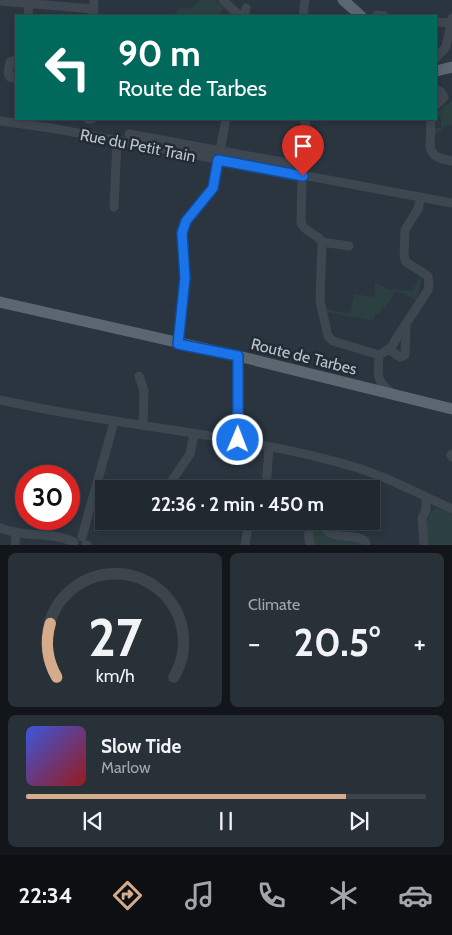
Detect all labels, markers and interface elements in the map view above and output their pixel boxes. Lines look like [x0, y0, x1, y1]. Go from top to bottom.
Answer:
text: 90 m [118, 32, 201, 75]
icon: left [35, 35, 100, 100]
text: Route de Tarbes [118, 75, 267, 102]
street label: Rue du Petit Train [78, 125, 197, 166]
pin [282, 125, 324, 176]
icon: arrive [289, 132, 317, 160]
street label: Route de Tarbes [249, 334, 359, 379]
position arrow [211, 413, 263, 465]
speed limit sign: 30 [15, 465, 80, 530]
text: 22:36 · 2 min · 450 m [151, 493, 324, 516]
text: Climate [248, 595, 300, 614]
text: 27 [88, 606, 142, 669]
text: 20.5° [294, 619, 380, 666]
text: − [248, 626, 260, 660]
text: + [414, 626, 426, 660]
text: km/h [95, 665, 135, 686]
text: Slow Tide [101, 735, 181, 758]
text: Marlow [101, 758, 151, 777]
icon: previous [79, 807, 107, 835]
icon: pause [212, 807, 240, 835]
icon: next [345, 807, 373, 835]
icon: directions [110, 878, 145, 913]
icon: music [182, 878, 217, 913]
icon: phone [254, 878, 289, 913]
icon: climate [326, 878, 361, 913]
icon: car [398, 878, 433, 913]
text: 22:34 [19, 882, 72, 909]

